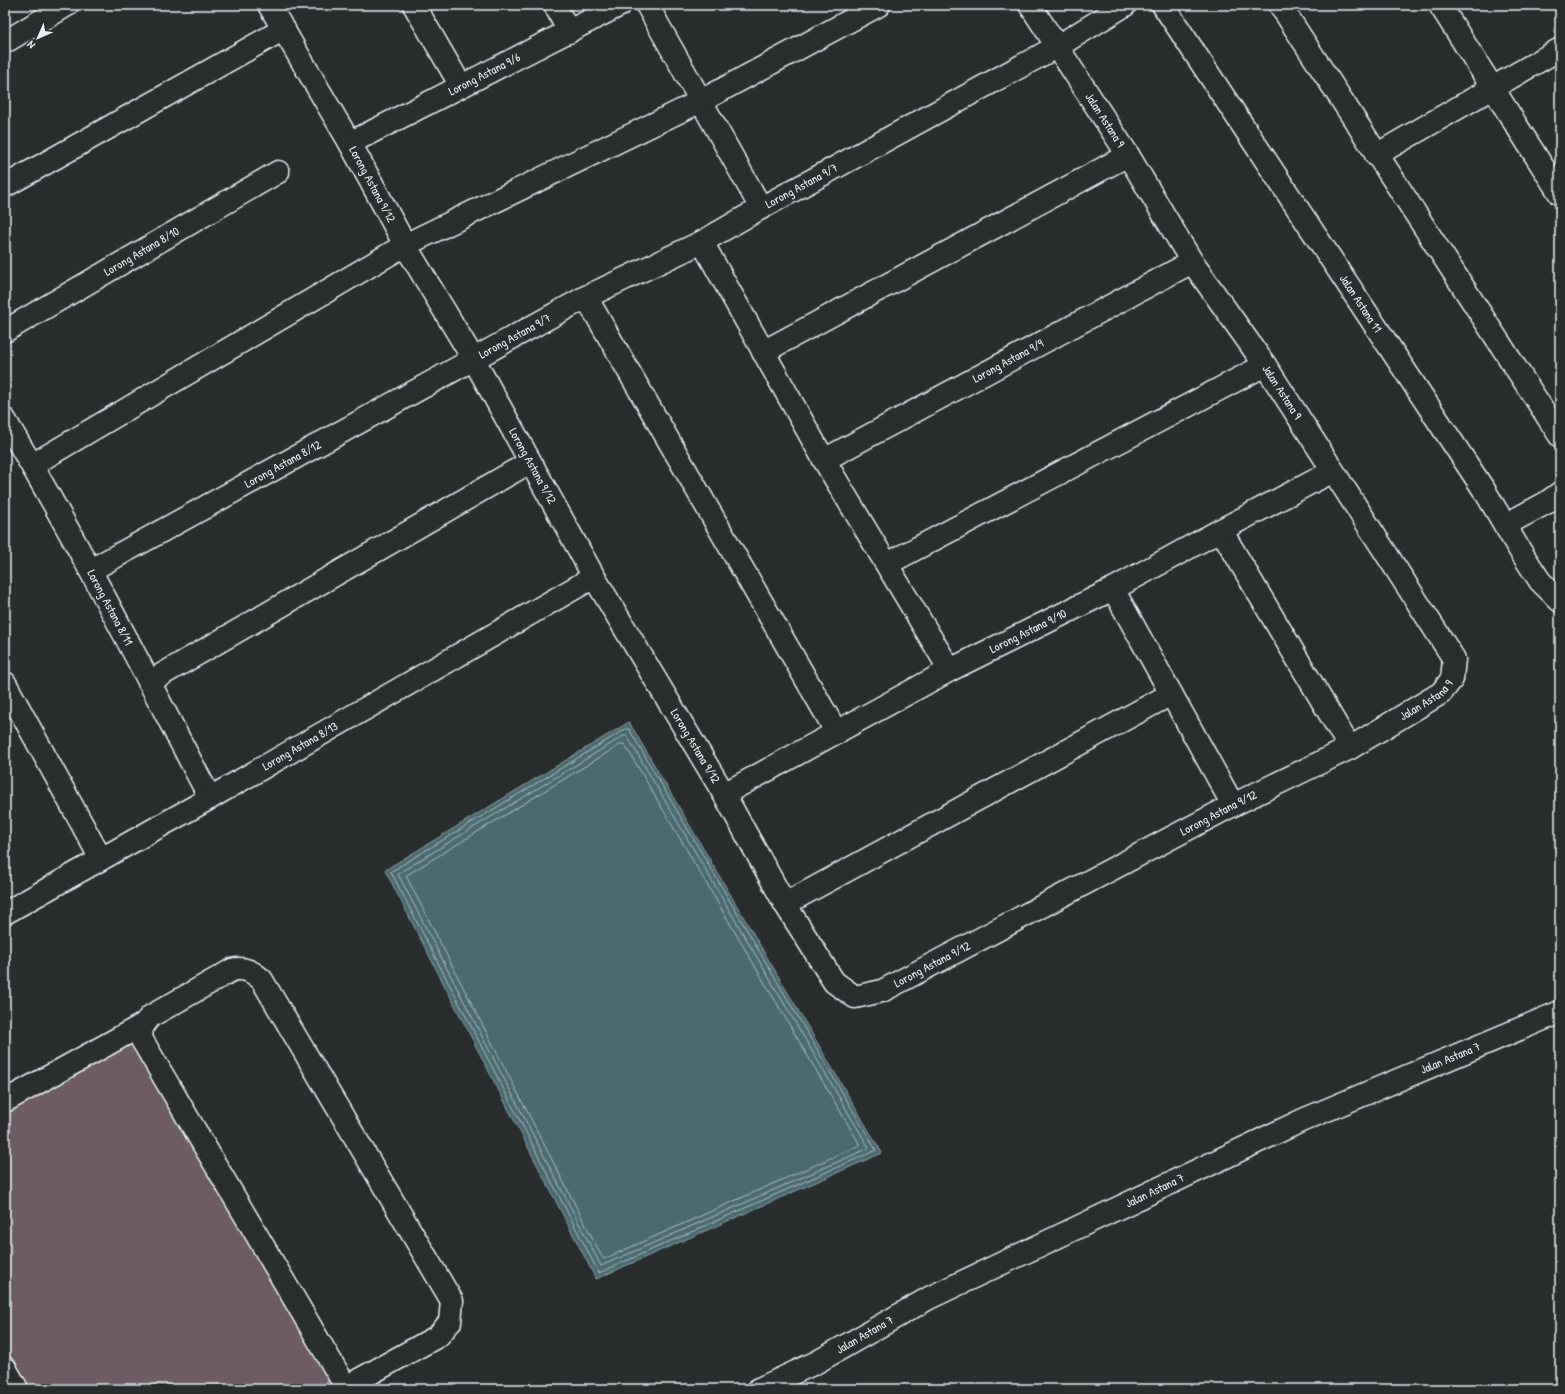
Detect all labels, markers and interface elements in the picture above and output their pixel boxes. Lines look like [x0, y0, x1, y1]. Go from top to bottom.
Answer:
north arrow [18, 18, 58, 58]
text: N [24, 38, 38, 52]
street label: Lorong Astana 9/6 [445, 48, 523, 99]
street label: Jalan Astana 9 [1081, 89, 1130, 151]
street label: Lorong Astana 9/12 [345, 143, 400, 225]
street label: Lorong Astana 9/7 [762, 159, 841, 212]
street label: Lorong Astana 8/10 [100, 222, 182, 280]
street label: Jalan Astana 11 [1336, 271, 1386, 336]
street label: Lorong Astana 9/7 [475, 309, 554, 363]
street label: Lorong Astana 9/9 [969, 334, 1047, 387]
street label: Jalan Astana 9 [1258, 361, 1307, 423]
street label: Lorong Astana 9/12 [505, 425, 561, 507]
street label: Lorong Astana 8/12 [241, 436, 324, 492]
street label: Lorong Astana 8/11 [83, 566, 138, 648]
street label: Lorong Astana 9/10 [987, 604, 1069, 657]
street label: Jalan Astana 9 [1396, 675, 1457, 724]
street label: Lorong Astana 9/12 [667, 705, 725, 787]
street label: Lorong Astana 8/13 [259, 717, 341, 774]
street label: Lorong Astana 9/12 [1177, 786, 1260, 839]
street label: Lorong Astana 9/12 [891, 937, 973, 991]
street label: Jalan Astana 7 [1418, 1037, 1483, 1078]
street label: Jalan Astana 7 [1122, 1169, 1187, 1211]
street label: Jalan Astana 7 [833, 1311, 896, 1357]

